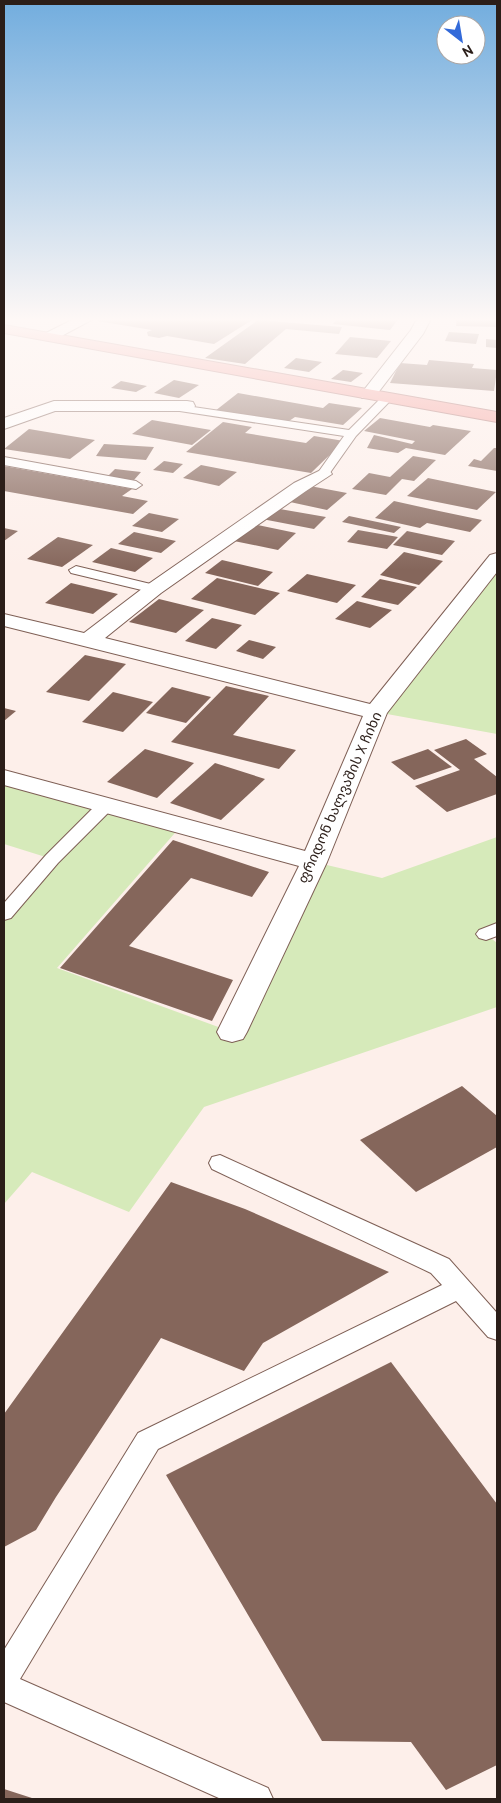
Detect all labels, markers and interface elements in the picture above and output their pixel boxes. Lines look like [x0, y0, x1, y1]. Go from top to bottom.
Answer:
north arrow [436, 15, 486, 65]
text: N [458, 40, 476, 60]
street label: ფრიდონ ხალვაშის X ჩიხი [295, 709, 387, 887]

